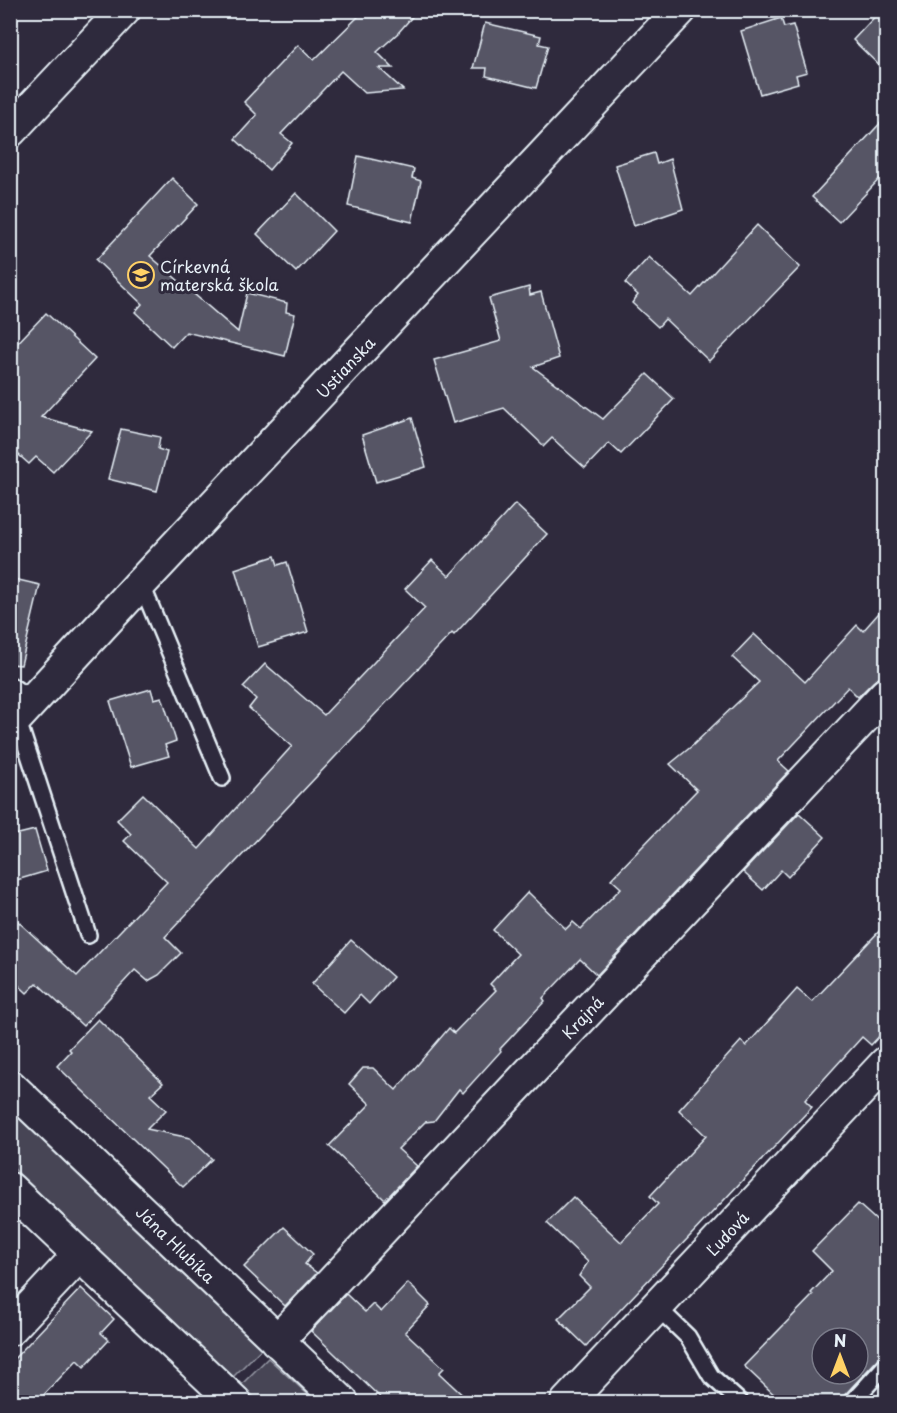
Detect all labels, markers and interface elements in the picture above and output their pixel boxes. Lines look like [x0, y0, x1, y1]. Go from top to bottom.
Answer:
place label: Církevná materská škola [160, 254, 279, 296]
school or university icon: Církevná materská škola [126, 260, 156, 290]
street label: Ustianska [310, 331, 380, 403]
street label: Krajná [556, 990, 608, 1044]
street label: Jána Hlubíka [131, 1200, 221, 1288]
street label: Ľudová [700, 1205, 754, 1261]
north arrow [810, 1326, 870, 1386]
text: N [834, 1328, 846, 1352]

